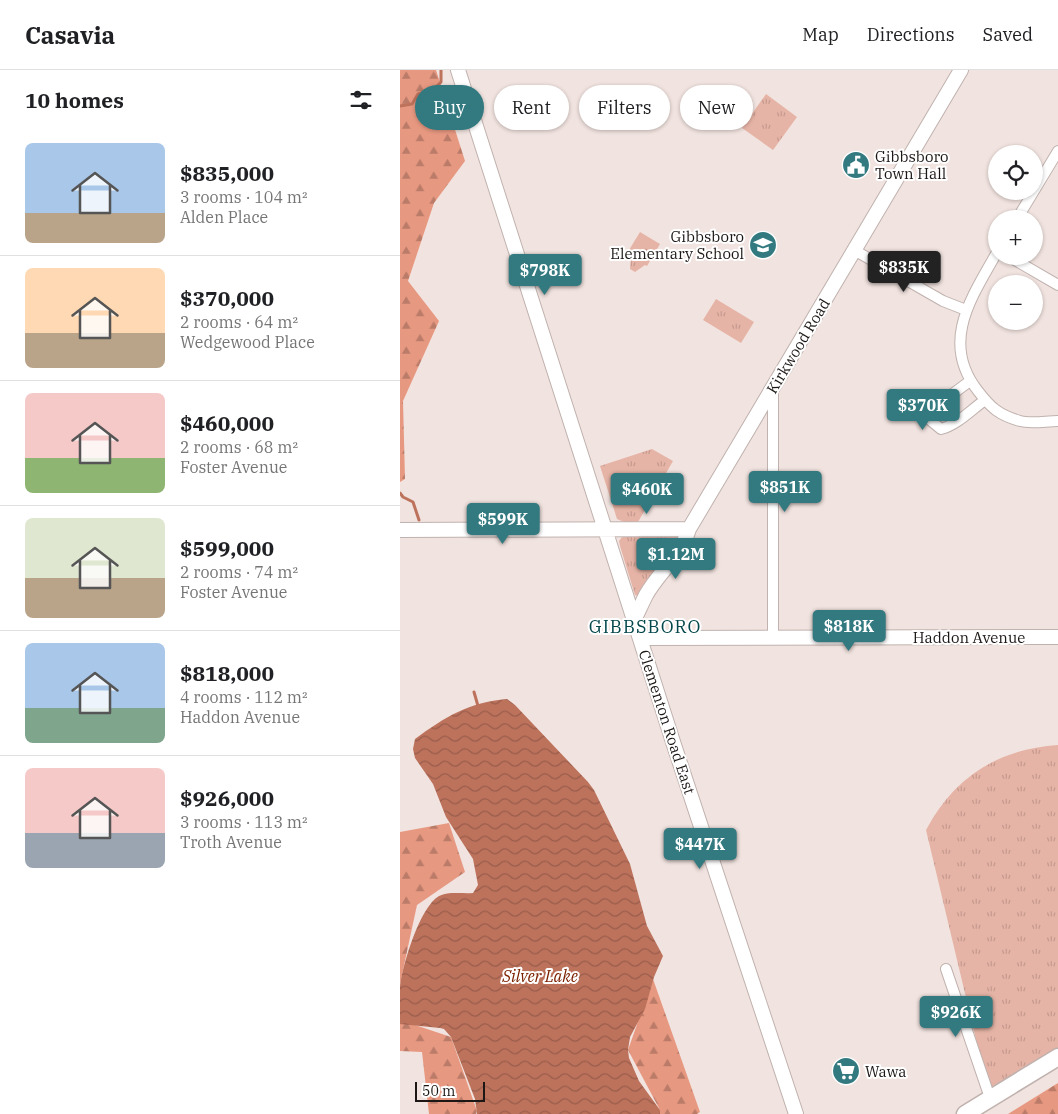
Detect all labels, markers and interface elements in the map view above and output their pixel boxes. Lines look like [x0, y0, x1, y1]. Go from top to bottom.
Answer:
text: Casavia [25, 19, 115, 51]
text: Map [802, 23, 839, 46]
text: Directions [867, 23, 955, 46]
text: Saved [983, 23, 1033, 46]
chip: Buy [415, 85, 484, 130]
chip: Rent [494, 85, 569, 130]
chip: Filters [579, 85, 670, 130]
chip: New [680, 85, 753, 130]
text: 10 homes [25, 86, 124, 114]
icon: filters [347, 86, 375, 114]
map controls [988, 145, 1043, 330]
button: locate [988, 145, 1043, 200]
place label: Gibbsboro Town Hall [875, 147, 949, 183]
public building icon: Gibbsboro Town Hall [841, 150, 871, 180]
text: $835,000 [180, 159, 274, 187]
icon: home [65, 163, 125, 223]
text: 3 rooms · 104 m² [180, 187, 308, 207]
text: Alden Place [180, 207, 268, 227]
button: + [988, 210, 1043, 265]
place label: Gibbsboro Elementary School [610, 227, 744, 263]
school or university icon: Gibbsboro Elementary School [748, 230, 778, 260]
pin: $835K [869, 250, 939, 293]
pin: $798K [510, 254, 580, 296]
text: $835K [879, 257, 929, 277]
text: $798K [520, 260, 570, 280]
button: − [988, 275, 1043, 330]
text: $370,000 [180, 284, 274, 312]
icon: home [65, 288, 125, 348]
street label: Kirkwood Road [762, 295, 834, 397]
text: 2 rooms · 64 m² [180, 312, 298, 332]
text: Wedgewood Place [180, 332, 315, 352]
pin: $370K [888, 388, 958, 431]
text: $370K [898, 395, 948, 415]
text: $460,000 [180, 409, 274, 437]
icon: home [65, 413, 125, 473]
text: 2 rooms · 68 m² [180, 437, 298, 457]
text: Foster Avenue [180, 457, 287, 477]
pin: $851K [750, 470, 820, 513]
pin: $460K [612, 472, 682, 515]
text: $851K [760, 477, 810, 497]
text: $460K [622, 479, 672, 499]
pin: $599K [468, 502, 538, 545]
text: $599K [478, 509, 528, 529]
text: $599,000 [180, 534, 274, 562]
icon: home [65, 538, 125, 598]
pin: $1.12M [635, 538, 717, 580]
text: $1.12M [647, 544, 705, 564]
text: 2 rooms · 74 m² [180, 562, 298, 582]
text: Foster Avenue [180, 582, 287, 602]
pin: $818K [814, 610, 884, 652]
district label: GIBBSBORO [589, 615, 701, 638]
text: $818K [824, 616, 874, 636]
street label: Haddon Avenue [913, 628, 1025, 647]
street label: Clementon Road East [635, 647, 699, 797]
text: $818,000 [180, 659, 274, 687]
icon: home [65, 663, 125, 723]
text: 4 rooms · 112 m² [180, 687, 308, 707]
text: Haddon Avenue [180, 707, 300, 727]
text: $926,000 [180, 784, 274, 812]
icon: home [65, 788, 125, 848]
text: 3 rooms · 113 m² [180, 812, 308, 832]
pin: $447K [665, 828, 735, 870]
text: Troth Avenue [180, 832, 282, 852]
text: $447K [675, 834, 725, 854]
water label: Silver Lake [501, 966, 578, 986]
pin: $926K [921, 996, 991, 1038]
text: $926K [931, 1002, 981, 1022]
supermarket icon: Wawa [831, 1056, 861, 1086]
place label: Wawa [865, 1062, 906, 1081]
scale bar [415, 1079, 485, 1102]
text: 50 m [422, 1082, 455, 1100]

